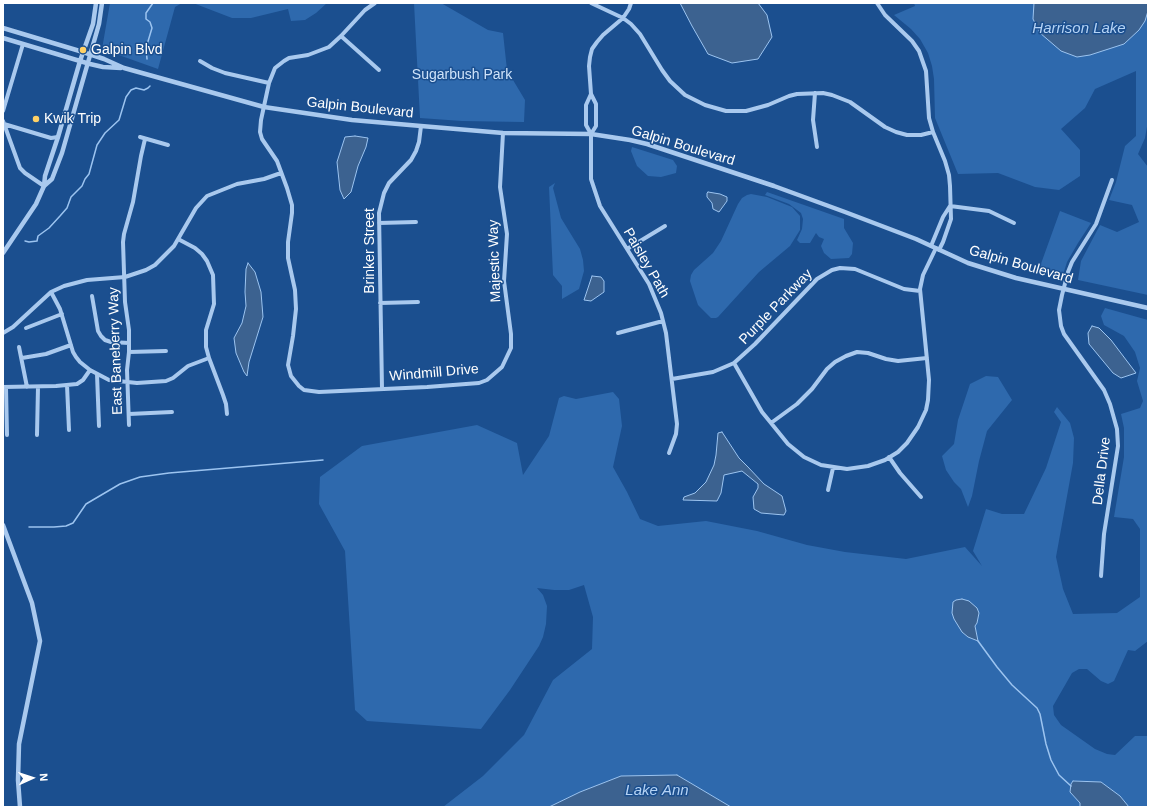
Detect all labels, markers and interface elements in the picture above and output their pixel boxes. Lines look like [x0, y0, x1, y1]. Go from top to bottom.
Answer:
water label: Harrison Lake [1032, 20, 1126, 38]
place label: Galpin Blvd [91, 42, 163, 58]
marker: Galpin Blvd [78, 45, 88, 55]
park label: Sugarbush Park [412, 67, 512, 83]
street label: Galpin Boulevard [306, 94, 414, 122]
place label: Kwik Trip [44, 111, 101, 127]
marker: Kwik Trip [31, 114, 41, 124]
street label: Galpin Boulevard [629, 122, 737, 170]
street label: Brinker Street [362, 208, 378, 294]
street label: Majestic Way [485, 219, 505, 303]
street label: Paisley Path [619, 225, 673, 301]
street label: Galpin Boulevard [967, 242, 1075, 288]
street label: Purple Parkway [736, 266, 816, 348]
street label: East Baneberry Way [105, 287, 127, 415]
street label: Windmill Drive [389, 361, 479, 385]
street label: Della Drive [1089, 436, 1115, 506]
north arrow [12, 758, 52, 798]
text: N [38, 773, 50, 782]
water label: Lake Ann [625, 782, 689, 800]

